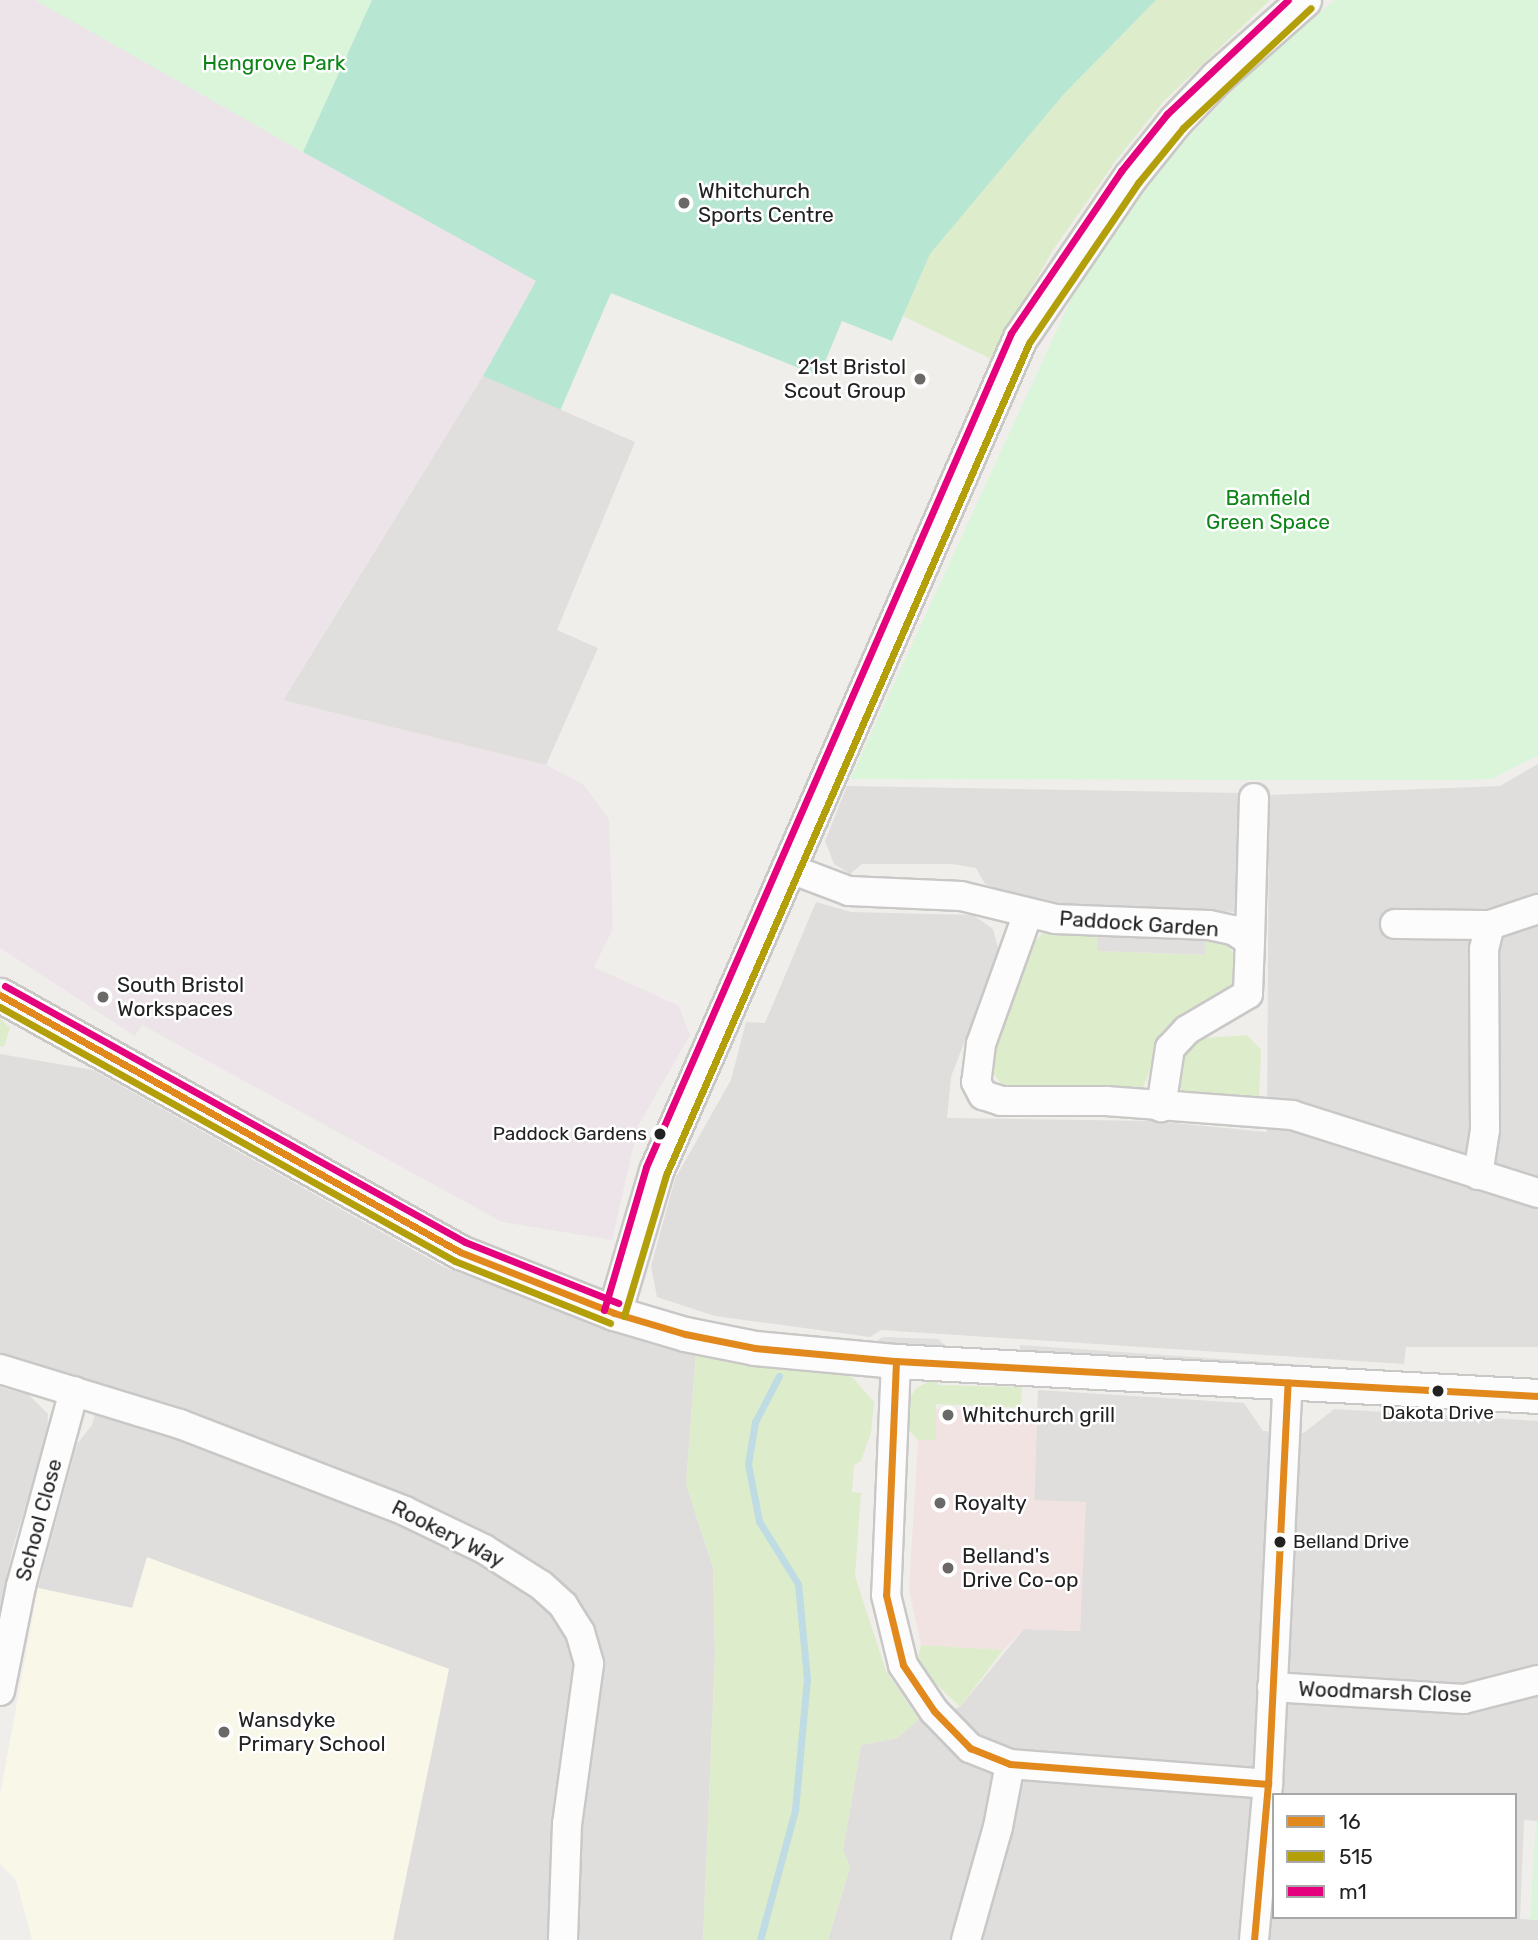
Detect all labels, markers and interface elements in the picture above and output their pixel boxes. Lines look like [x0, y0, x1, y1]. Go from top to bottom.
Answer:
park label: Hengrove Park [202, 50, 346, 76]
place label: Whitchurch Sports Centre [698, 178, 834, 228]
marker: Whitchurch Sports Centre [676, 195, 692, 211]
place label: 21st Bristol Scout Group [784, 354, 906, 404]
marker: 21st Bristol Scout Group [912, 371, 928, 387]
park label: Bamfield Green Space [1206, 485, 1330, 535]
street label: Paddock Garden [1058, 906, 1220, 942]
place label: South Bristol Workspaces [117, 972, 244, 1022]
marker: South Bristol Workspaces [95, 989, 111, 1005]
place label: Paddock Gardens [492, 1123, 647, 1145]
marker: Paddock Gardens [653, 1127, 667, 1141]
marker: Dakota Drive [1431, 1384, 1445, 1398]
place label: Whitchurch grill [962, 1402, 1115, 1428]
place label: Dakota Drive [1382, 1402, 1494, 1424]
marker: Whitchurch grill [940, 1407, 956, 1423]
street label: School Close [11, 1456, 67, 1584]
place label: Royalty [954, 1490, 1027, 1516]
street label: Rookery Way [387, 1495, 509, 1573]
marker: Royalty [932, 1495, 948, 1511]
place label: Belland Drive [1293, 1531, 1409, 1553]
marker: Belland Drive [1273, 1535, 1287, 1549]
place label: Belland's Drive Co-op [962, 1543, 1078, 1593]
marker: Belland's Drive Co-op [940, 1560, 956, 1576]
street label: Woodmarsh Close [1298, 1676, 1472, 1708]
place label: Wansdyke Primary School [238, 1707, 386, 1757]
marker: Wansdyke Primary School [216, 1724, 232, 1740]
legend [1272, 1793, 1517, 1919]
text: 16 [1339, 1809, 1361, 1834]
text: 515 [1339, 1844, 1373, 1869]
text: m1 [1339, 1879, 1367, 1904]

